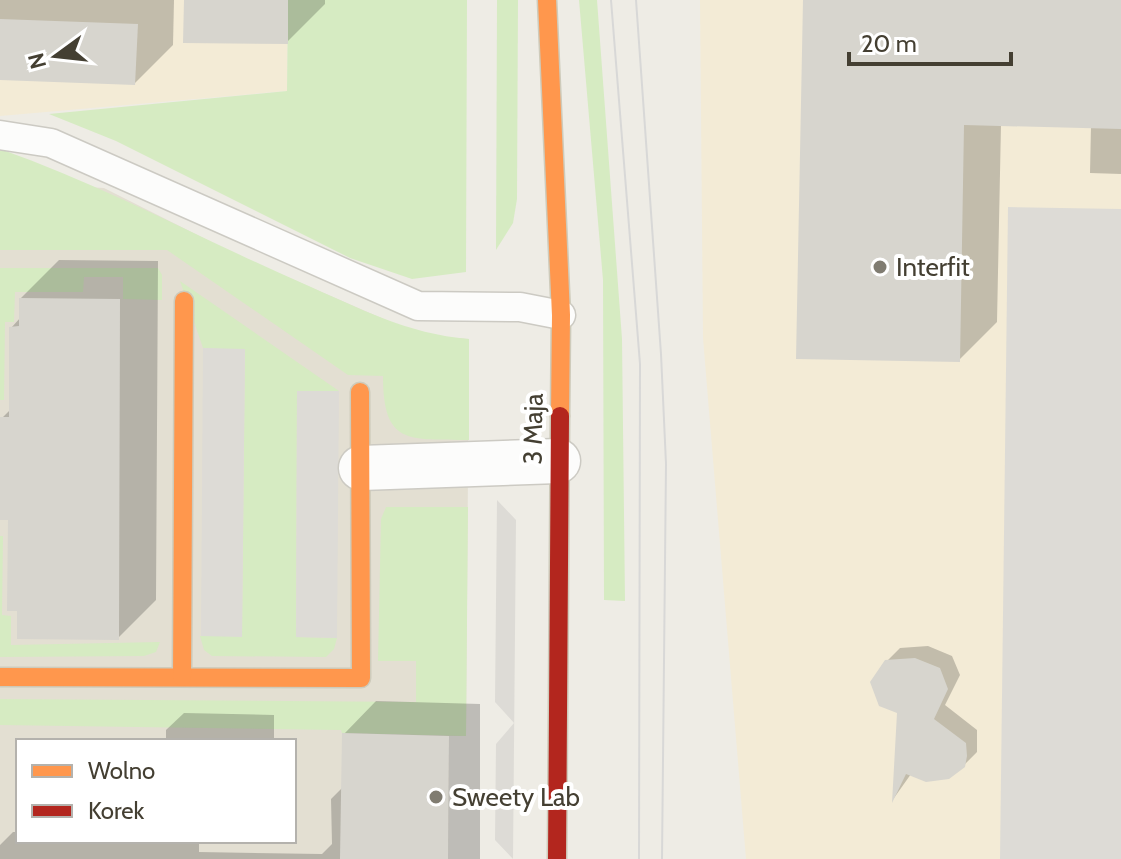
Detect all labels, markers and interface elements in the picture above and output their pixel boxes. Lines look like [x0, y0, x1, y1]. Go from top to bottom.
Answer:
north arrow [16, 16, 96, 96]
scale bar [849, 16, 1011, 66]
text: 20 m [861, 29, 917, 58]
text: N [22, 50, 52, 72]
place label: Interfit [896, 251, 970, 283]
marker: Interfit [871, 258, 889, 276]
street label: 3 Maja [516, 393, 550, 465]
legend [16, 739, 296, 843]
text: Wolno [88, 756, 155, 785]
place label: Sweety Lab [452, 781, 580, 813]
marker: Sweety Lab [427, 788, 445, 806]
text: Korek [88, 796, 145, 825]

